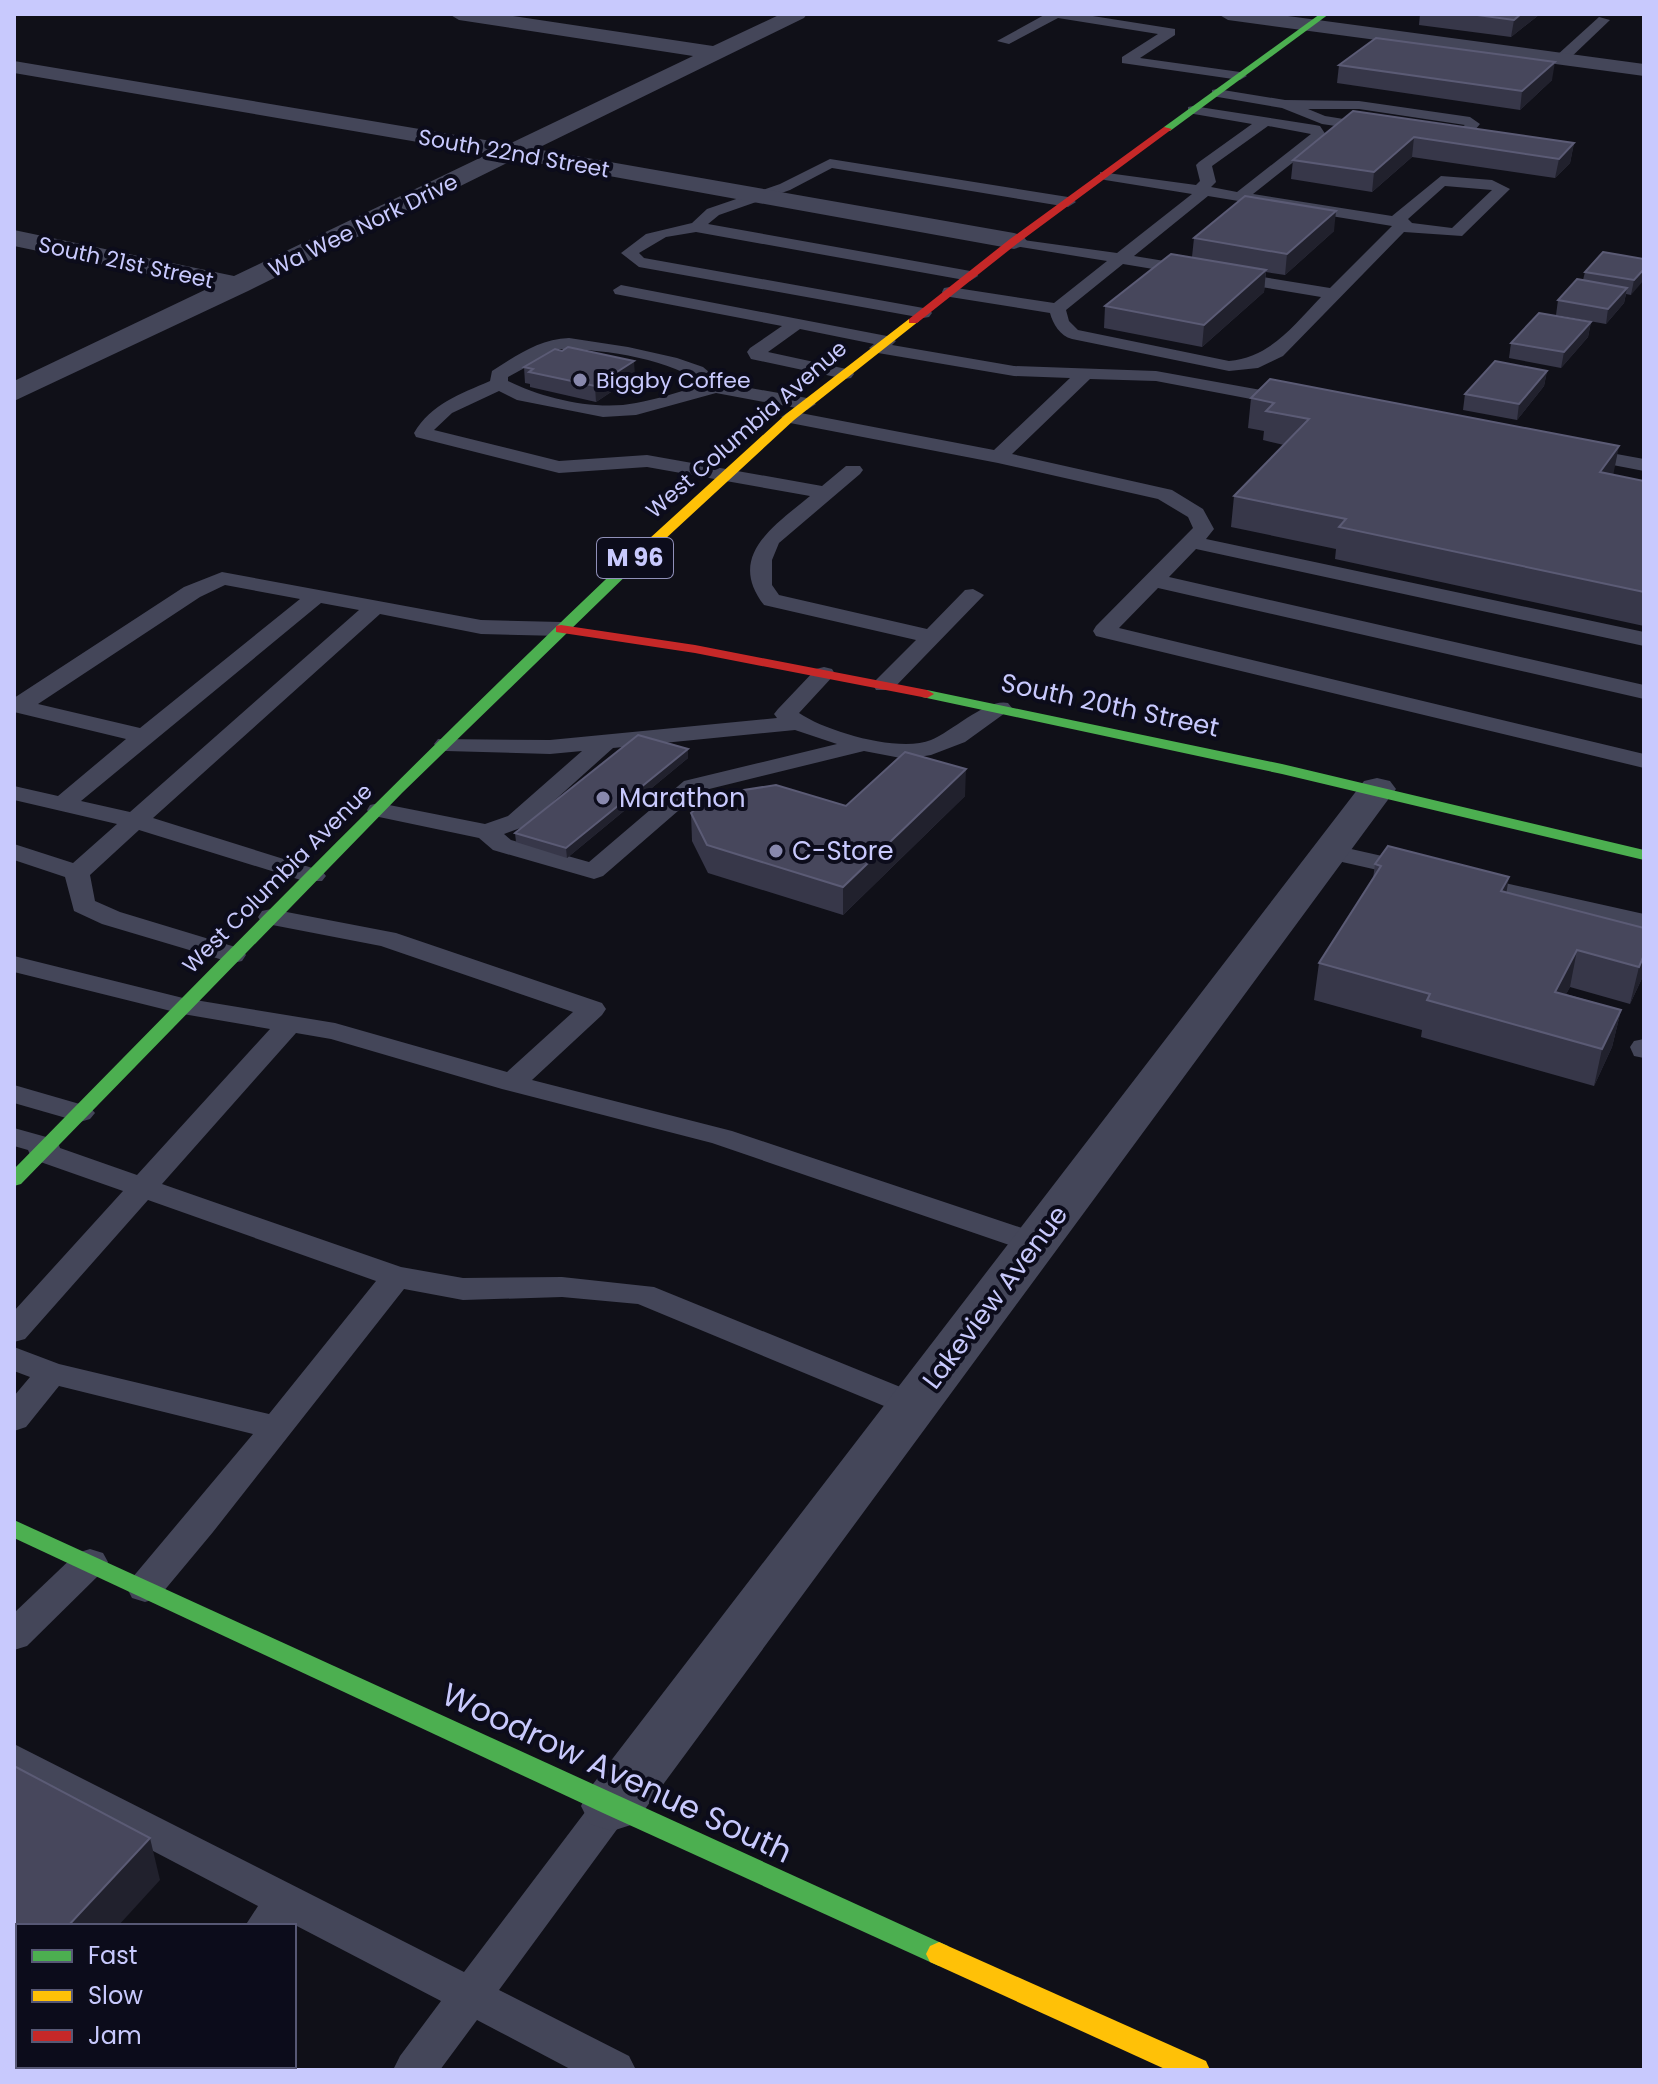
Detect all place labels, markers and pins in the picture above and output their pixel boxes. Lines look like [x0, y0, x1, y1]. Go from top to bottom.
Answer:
place label: Biggby Coffee [596, 365, 751, 396]
marker: Biggby Coffee [571, 371, 589, 389]
place label: Marathon [619, 780, 746, 816]
marker: Marathon [594, 789, 612, 807]
place label: C-Store [792, 833, 894, 869]
marker: C-Store [767, 842, 785, 860]

